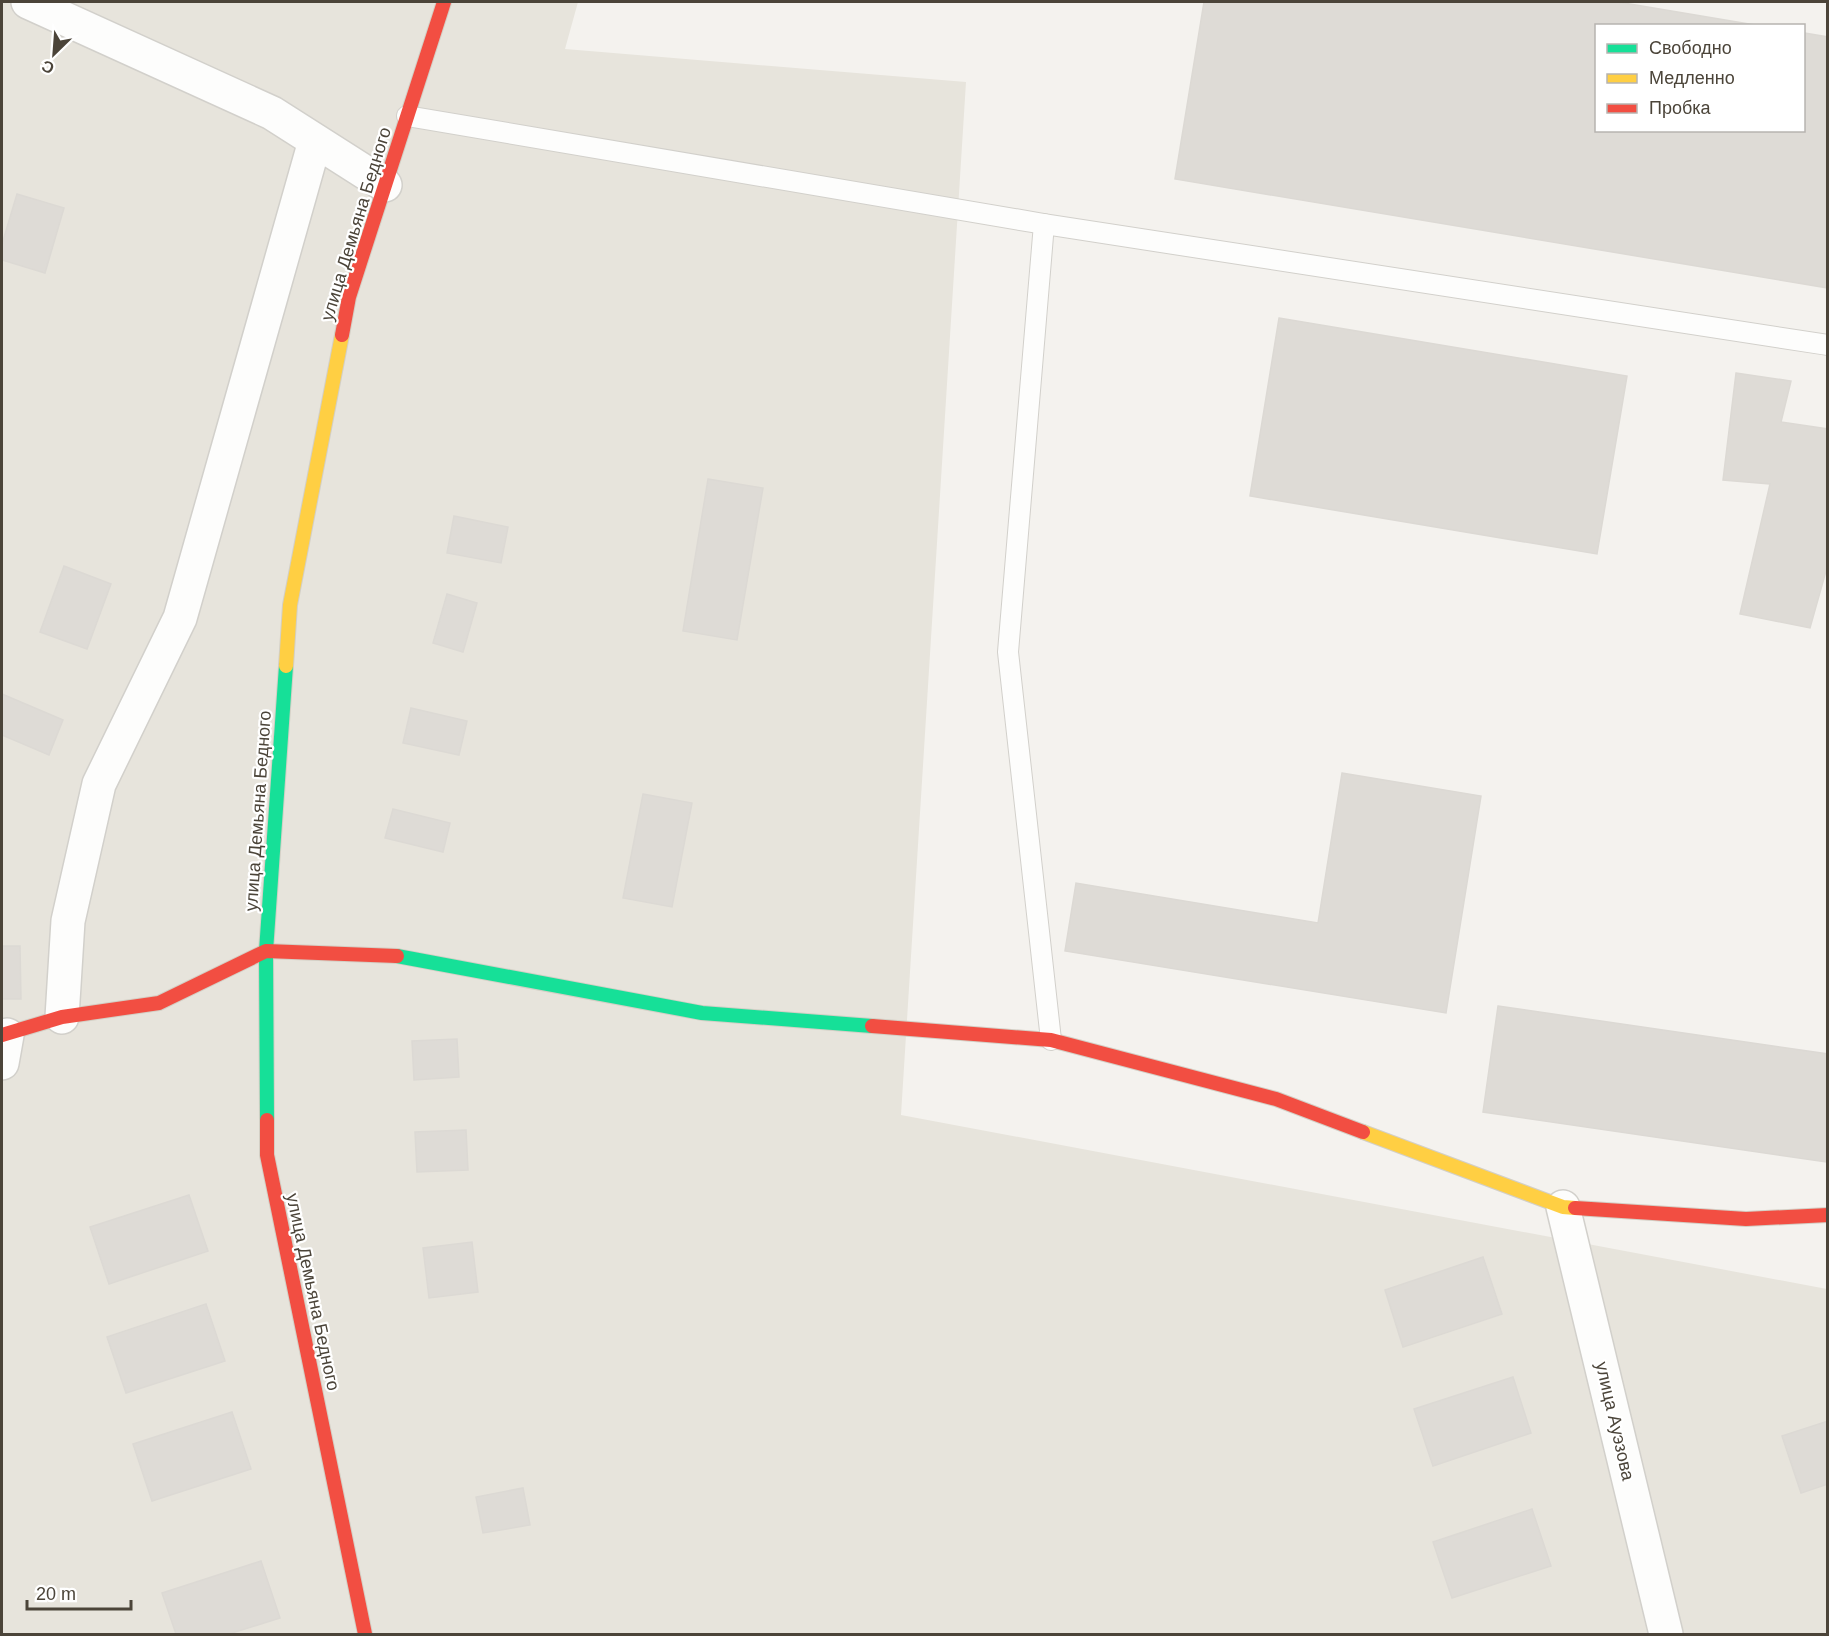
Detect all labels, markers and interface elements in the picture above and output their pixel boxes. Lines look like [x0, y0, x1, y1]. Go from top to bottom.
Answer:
north arrow [24, 24, 84, 84]
legend [1595, 24, 1805, 132]
text: Свободно [1649, 38, 1732, 58]
text: С [39, 57, 57, 77]
text: Медленно [1649, 68, 1735, 88]
text: Пробка [1649, 98, 1712, 118]
street label: улица Демьяна Бедного [317, 125, 395, 323]
street label: улица Демьяна Бедного [241, 710, 275, 912]
street label: улица Демьяна Бедного [282, 1192, 344, 1392]
street label: улица Ауэзова [1592, 1360, 1639, 1483]
scale bar [27, 1573, 130, 1611]
text: 20 m [36, 1584, 76, 1604]

